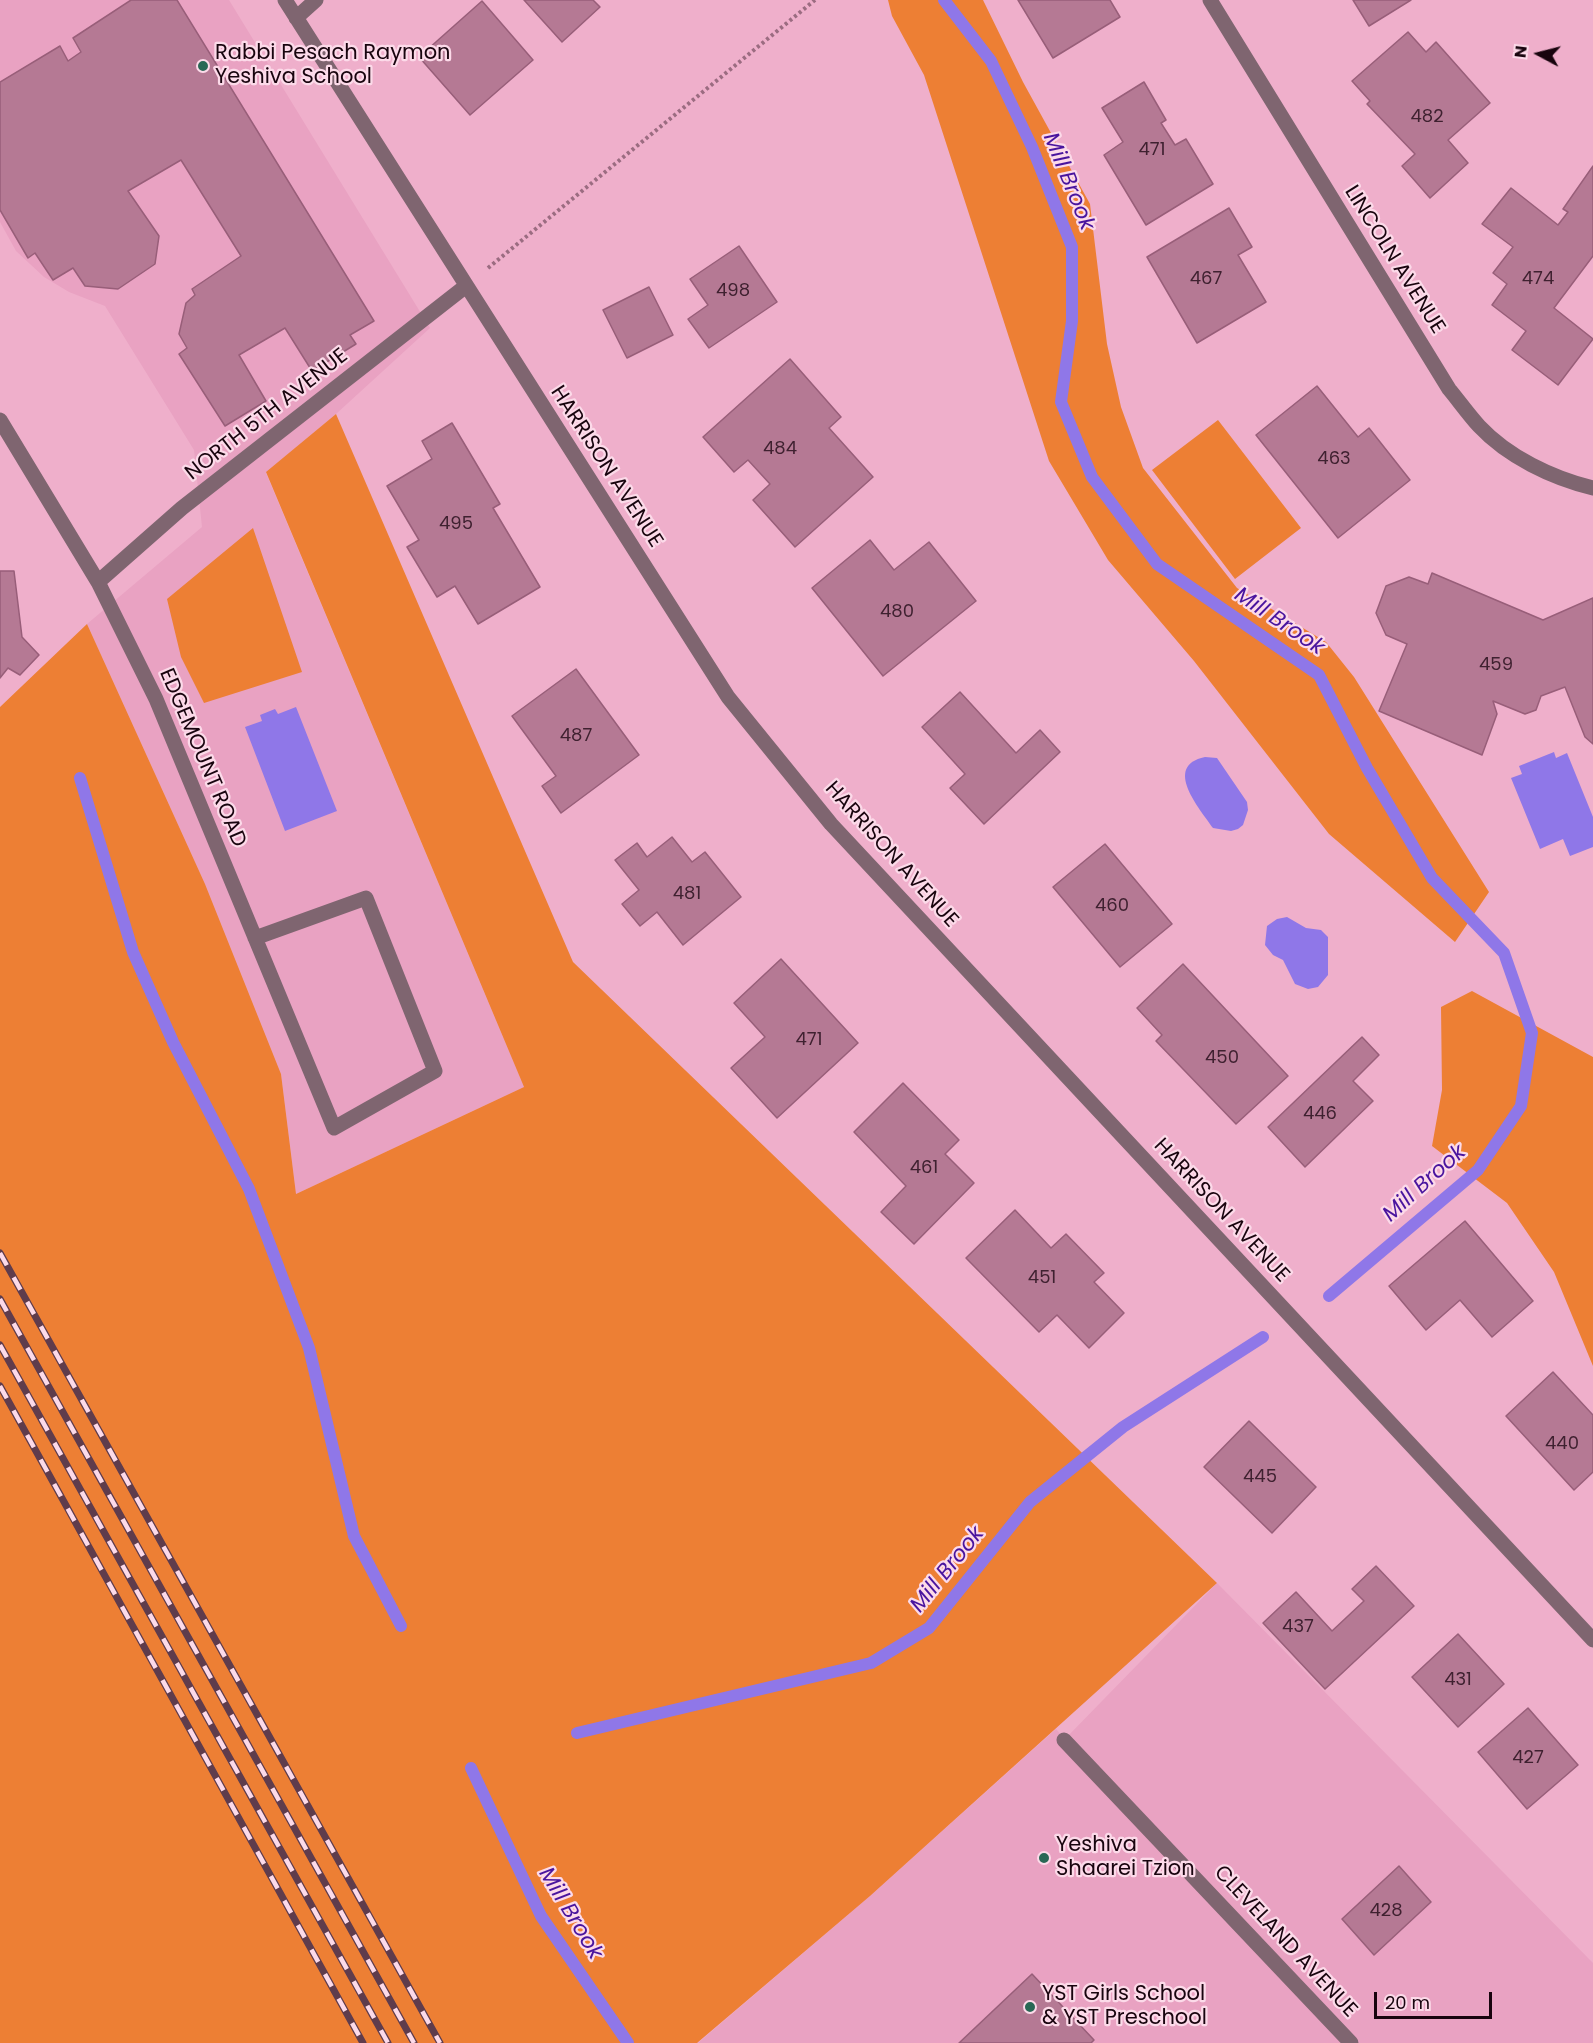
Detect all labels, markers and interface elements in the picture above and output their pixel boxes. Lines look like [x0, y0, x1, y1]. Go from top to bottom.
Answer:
north arrow [1509, 24, 1569, 84]
place label: Rabbi Pesach Raymon Yeshiva School [215, 41, 451, 91]
text: N [1508, 44, 1533, 59]
marker: Rabbi Pesach Raymon Yeshiva School [196, 59, 210, 73]
house number: 482 [1410, 106, 1444, 128]
water label: Mill Brook [1036, 129, 1100, 235]
house number: 471 [1139, 139, 1165, 161]
street label: LINCOLN AVENUE [1338, 181, 1450, 339]
house number: 467 [1190, 268, 1222, 290]
house number: 474 [1522, 268, 1554, 290]
house number: 498 [716, 280, 750, 302]
street label: NORTH 5TH AVENUE [181, 344, 353, 486]
street label: HARRISON AVENUE [544, 382, 668, 552]
house number: 484 [763, 438, 797, 460]
house number: 463 [1317, 448, 1351, 470]
house number: 495 [439, 513, 473, 535]
water label: Mill Brook [1229, 582, 1329, 662]
house number: 480 [880, 601, 914, 623]
house number: 459 [1479, 654, 1513, 676]
street label: EDGEMOUNT ROAD [153, 665, 251, 851]
house number: 487 [560, 725, 592, 747]
street label: HARRISON AVENUE [819, 777, 963, 933]
house number: 481 [673, 883, 701, 905]
house number: 460 [1095, 895, 1129, 917]
house number: 471 [796, 1029, 822, 1051]
house number: 450 [1205, 1047, 1239, 1069]
house number: 446 [1303, 1103, 1337, 1125]
street label: HARRISON AVENUE [1148, 1134, 1294, 1288]
water label: Mill Brook [1378, 1140, 1472, 1228]
house number: 461 [910, 1157, 938, 1179]
house number: 451 [1028, 1267, 1056, 1289]
house number: 440 [1545, 1433, 1579, 1455]
house number: 445 [1243, 1466, 1277, 1488]
water label: Mill Brook [905, 1522, 991, 1618]
house number: 437 [1282, 1616, 1314, 1638]
house number: 431 [1444, 1669, 1472, 1691]
house number: 427 [1512, 1747, 1544, 1769]
place label: Yeshiva Shaarei Tzion [1056, 1833, 1195, 1883]
marker: Yeshiva Shaarei Tzion [1037, 1851, 1051, 1865]
street label: CLEVELAND AVENUE [1208, 1861, 1362, 2023]
water label: Mill Brook [532, 1863, 608, 1965]
house number: 428 [1369, 1900, 1403, 1922]
scale bar [1377, 1980, 1496, 2018]
place label: YST Girls School & YST Preschool [1042, 1982, 1207, 2032]
text: 20 m [1385, 1990, 1430, 2015]
marker: YST Girls School & YST Preschool [1023, 2000, 1037, 2014]

